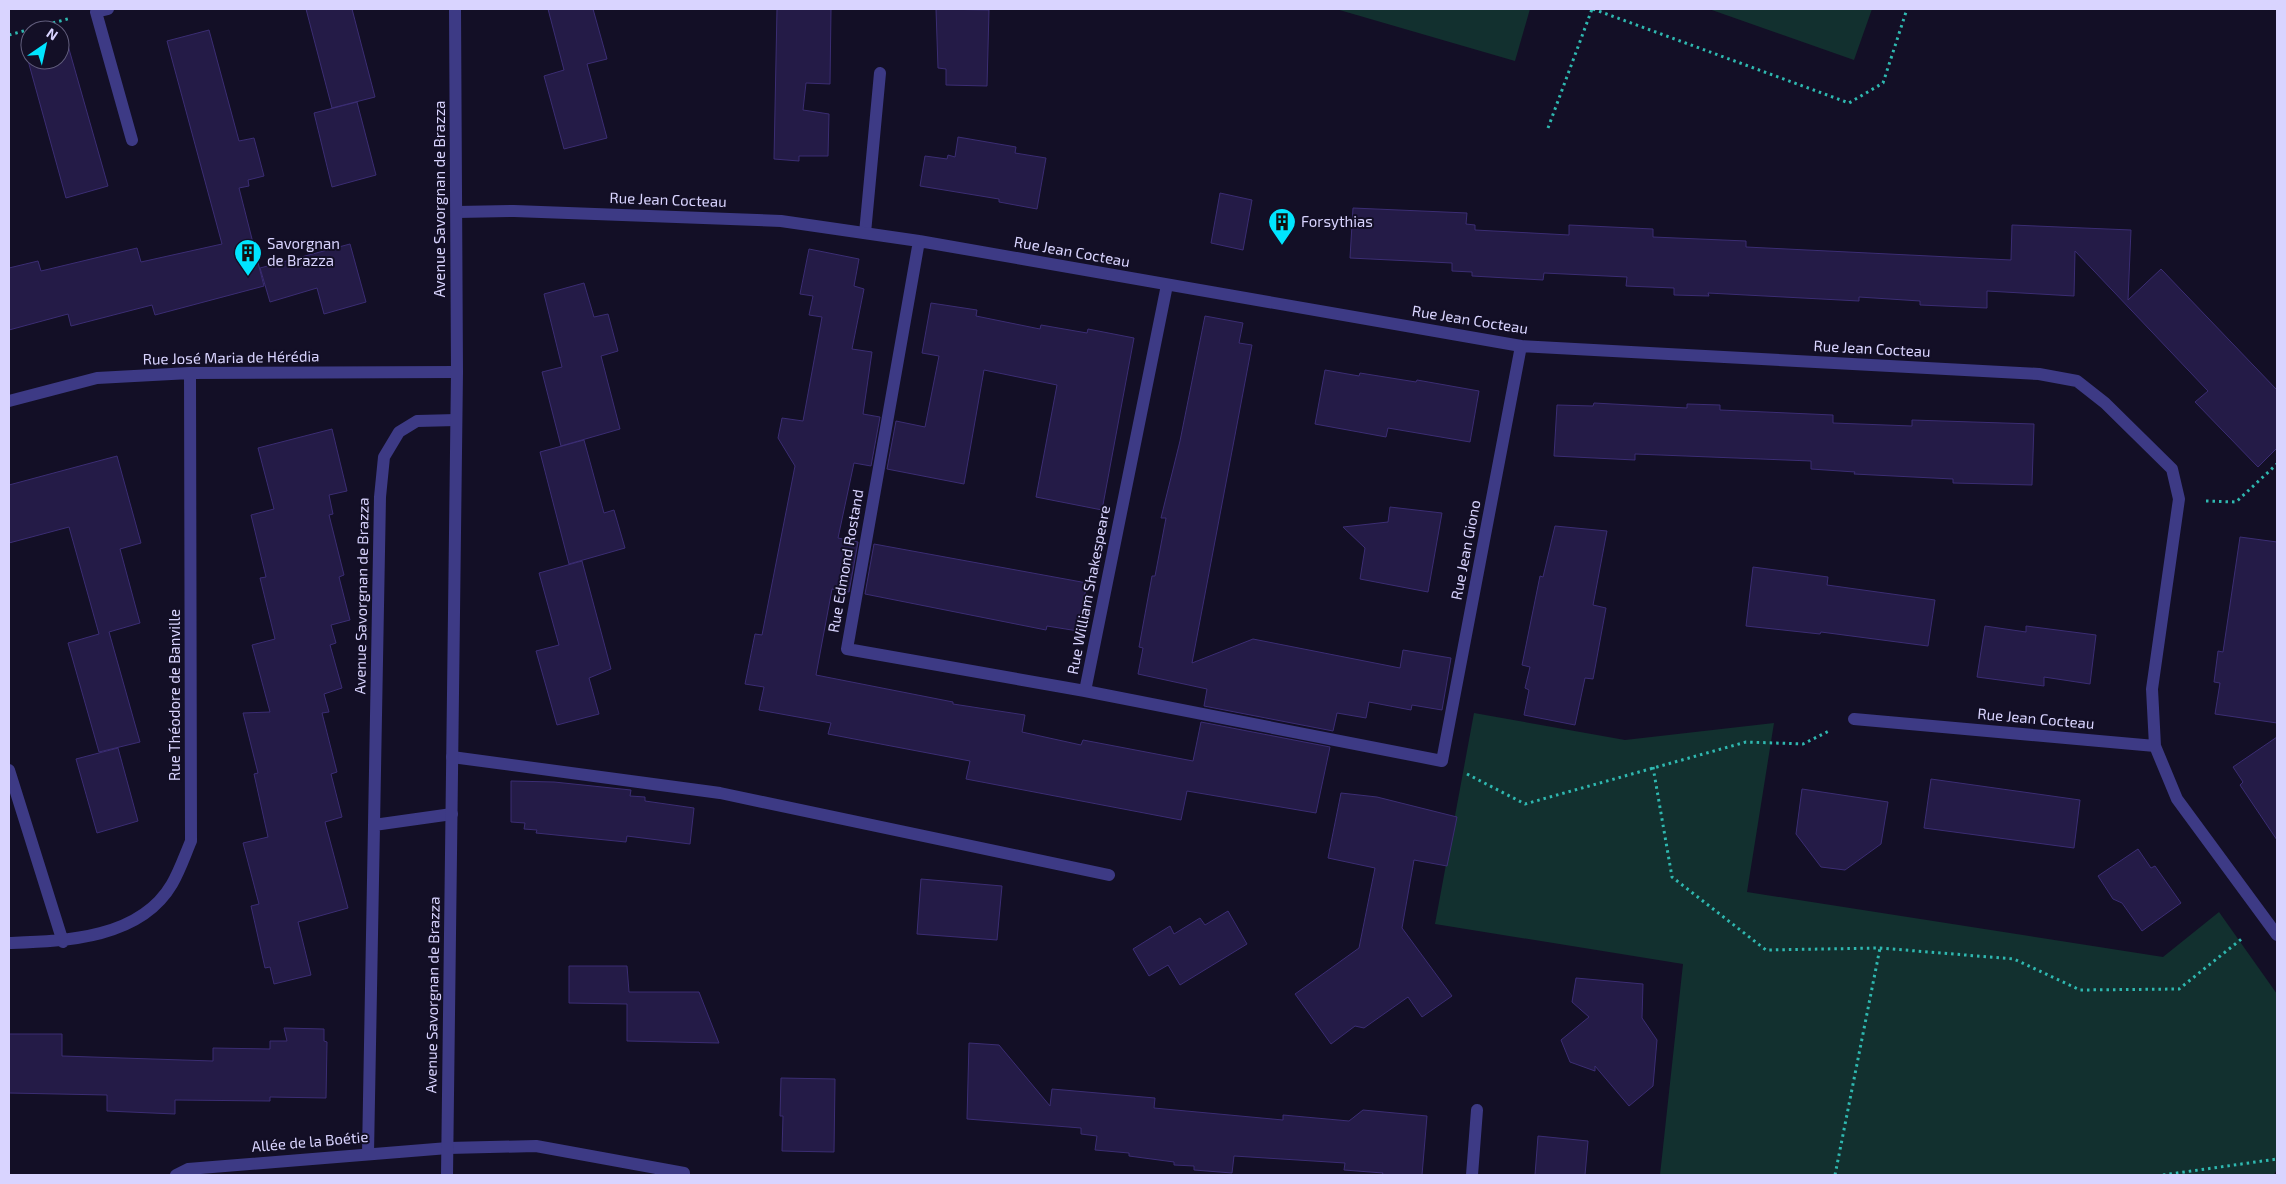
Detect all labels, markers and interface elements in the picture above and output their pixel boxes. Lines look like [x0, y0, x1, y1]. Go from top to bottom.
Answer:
north arrow [20, 20, 70, 70]
text: N [44, 24, 61, 44]
street label: Avenue Savorgnan de Brazza [430, 100, 448, 298]
street label: Rue Jean Cocteau [609, 188, 727, 210]
building icon: Forsythias [1267, 207, 1297, 246]
place label: Forsythias [1301, 212, 1373, 230]
street label: Rue Jean Cocteau [1013, 232, 1132, 270]
place label: Savorgnan de Brazza [267, 234, 340, 269]
building icon: Savorgnan de Brazza [233, 238, 263, 277]
street label: Rue Jean Cocteau [1411, 301, 1530, 337]
street label: Rue Jean Cocteau [1813, 336, 1931, 360]
street label: Rue José Maria de Hérédia [142, 346, 320, 368]
street label: Rue Edmond Rostand [824, 488, 866, 634]
street label: Avenue Savorgnan de Brazza [350, 497, 372, 695]
street label: Rue Jean Giono [1447, 498, 1484, 601]
street label: Rue William Shakespeare [1063, 504, 1113, 676]
street label: Rue Théodore de Banville [165, 609, 183, 781]
street label: Rue Jean Cocteau [1977, 704, 2095, 732]
street label: Avenue Savorgnan de Brazza [421, 896, 443, 1094]
street label: Allée de la Boétie [251, 1127, 369, 1155]

